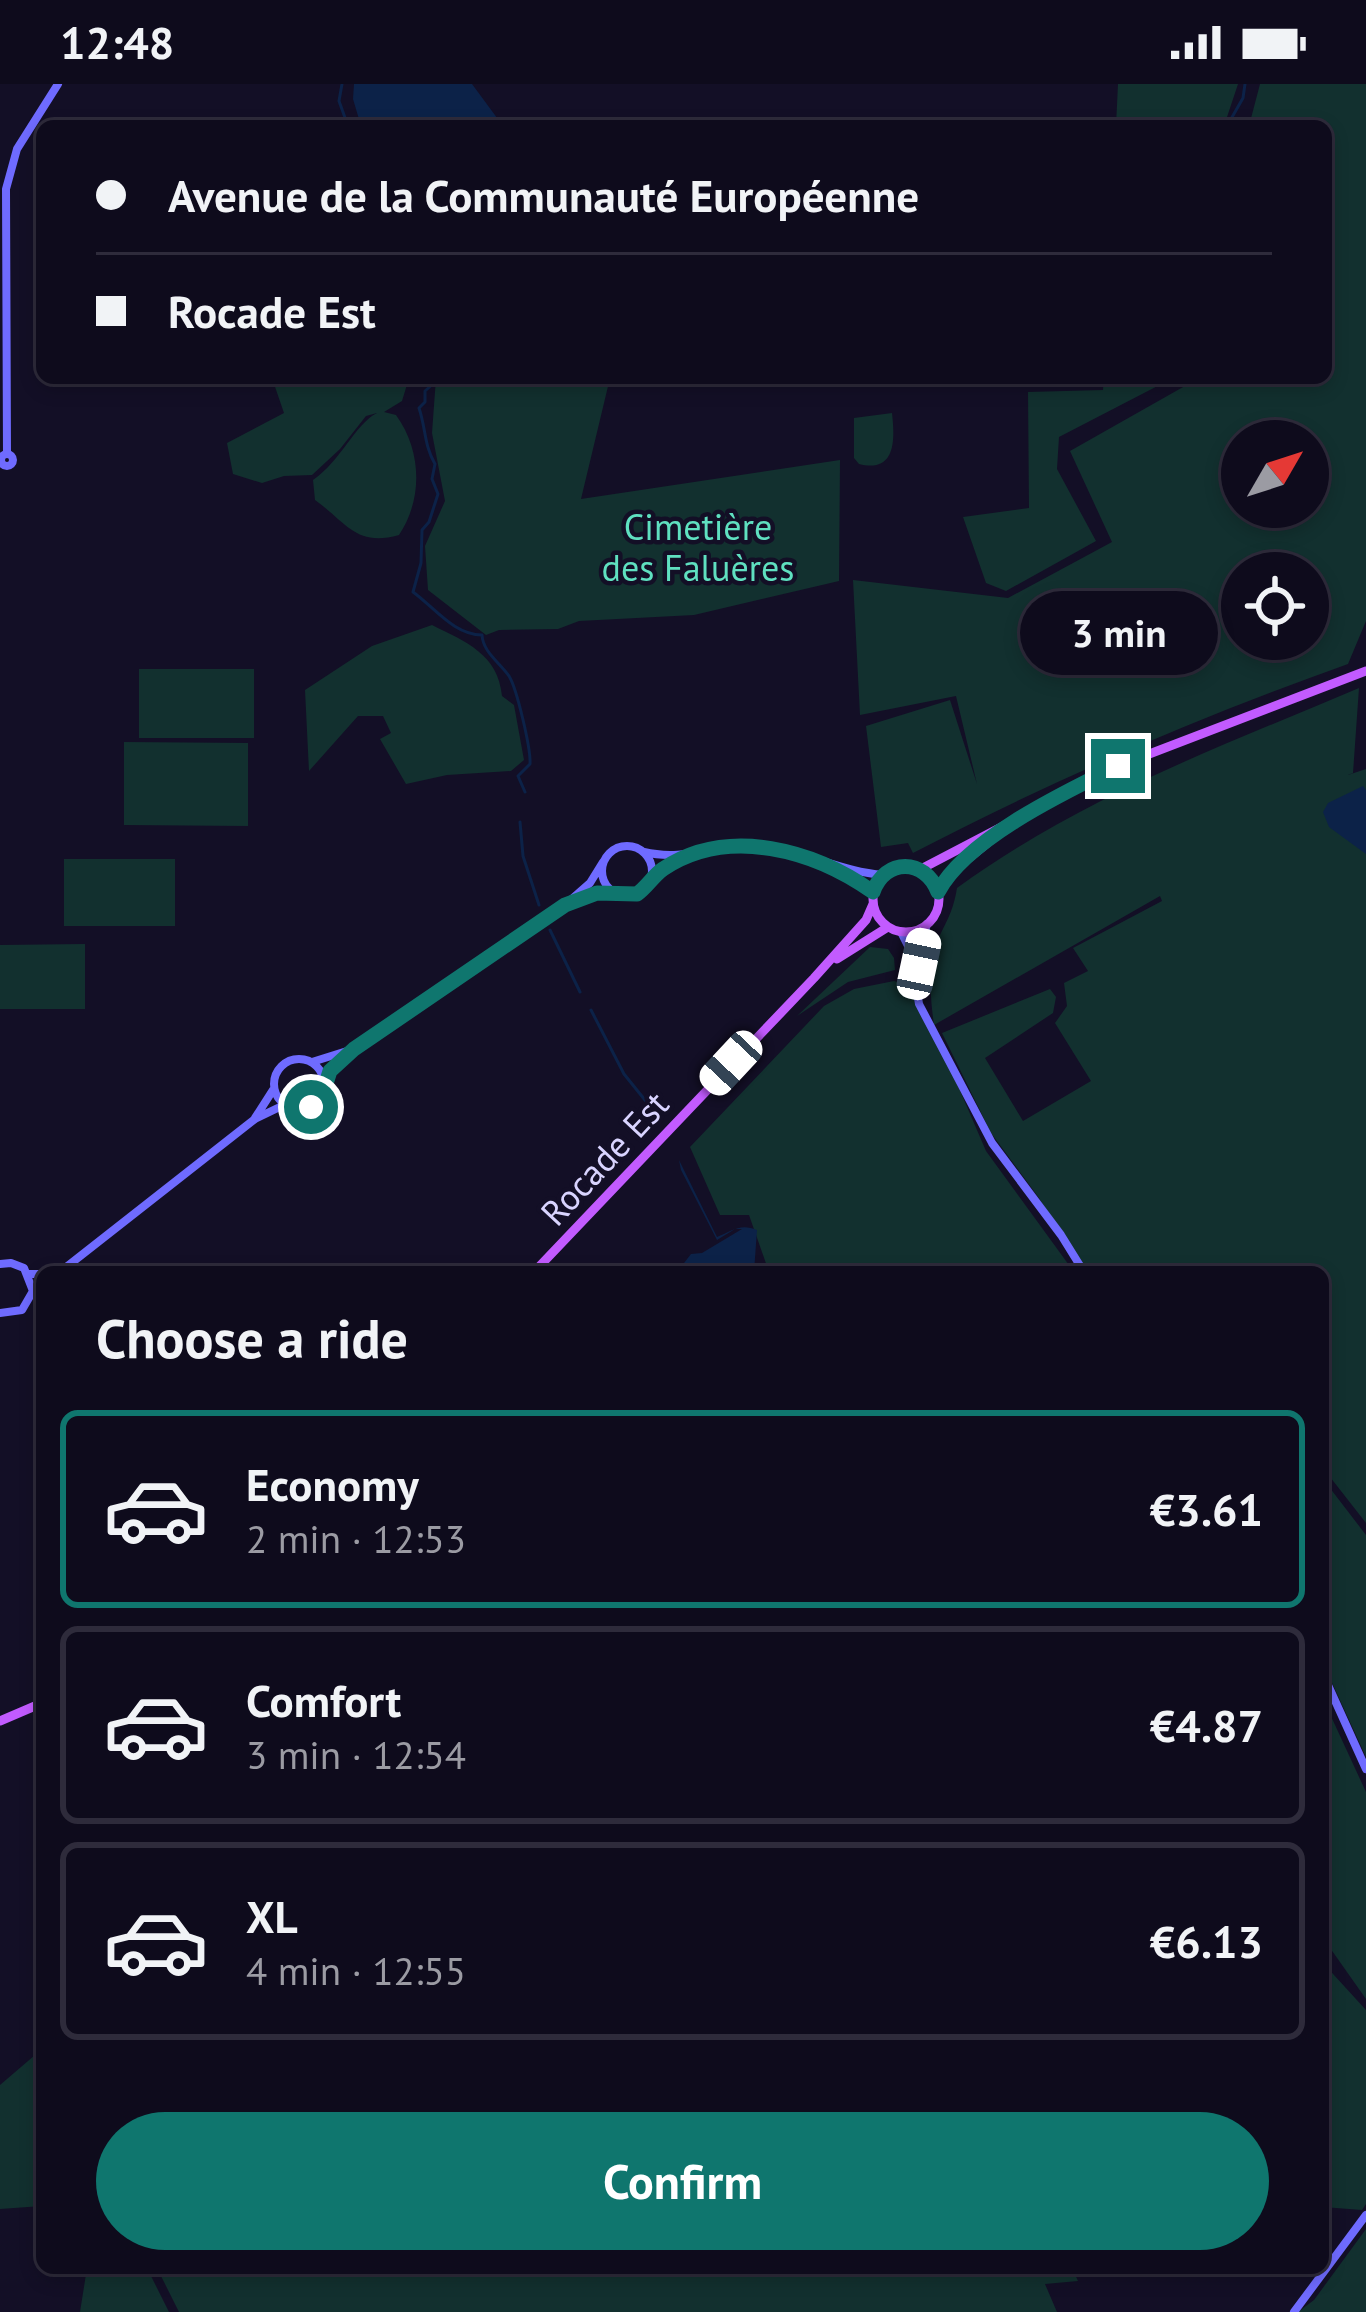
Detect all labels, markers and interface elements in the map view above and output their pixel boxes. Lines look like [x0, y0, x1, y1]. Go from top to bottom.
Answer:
text: 12:48 [60, 13, 174, 71]
text: Avenue de la Communauté Européenne [168, 166, 919, 224]
text: Rocade Est [168, 282, 376, 340]
north arrow [1221, 420, 1329, 528]
map controls [1221, 420, 1329, 660]
park label: Cimetière des Faluères [602, 503, 794, 591]
button: locate [1221, 552, 1329, 660]
callout: 3 min [1019, 592, 1217, 676]
text: 3 min [1071, 607, 1167, 658]
route end [1091, 739, 1145, 793]
car [894, 925, 944, 1003]
car [693, 1024, 769, 1102]
route start [284, 1080, 338, 1134]
street label: Rocade Est [530, 1081, 678, 1235]
text: Choose a ride [96, 1303, 408, 1373]
icon: car [102, 1455, 210, 1563]
text: Economy [246, 1455, 419, 1513]
text: €3.61 [1150, 1480, 1263, 1538]
text: 2 min · 12:53 [246, 1513, 466, 1564]
icon: car [102, 1671, 210, 1779]
text: Comfort [246, 1671, 401, 1729]
text: €4.87 [1150, 1696, 1263, 1754]
text: 3 min · 12:54 [246, 1729, 466, 1780]
icon: car [102, 1887, 210, 1995]
text: XL [246, 1887, 298, 1945]
text: €6.13 [1150, 1912, 1263, 1970]
text: 4 min · 12:55 [246, 1945, 466, 1996]
button: Confirm [96, 2112, 1269, 2250]

